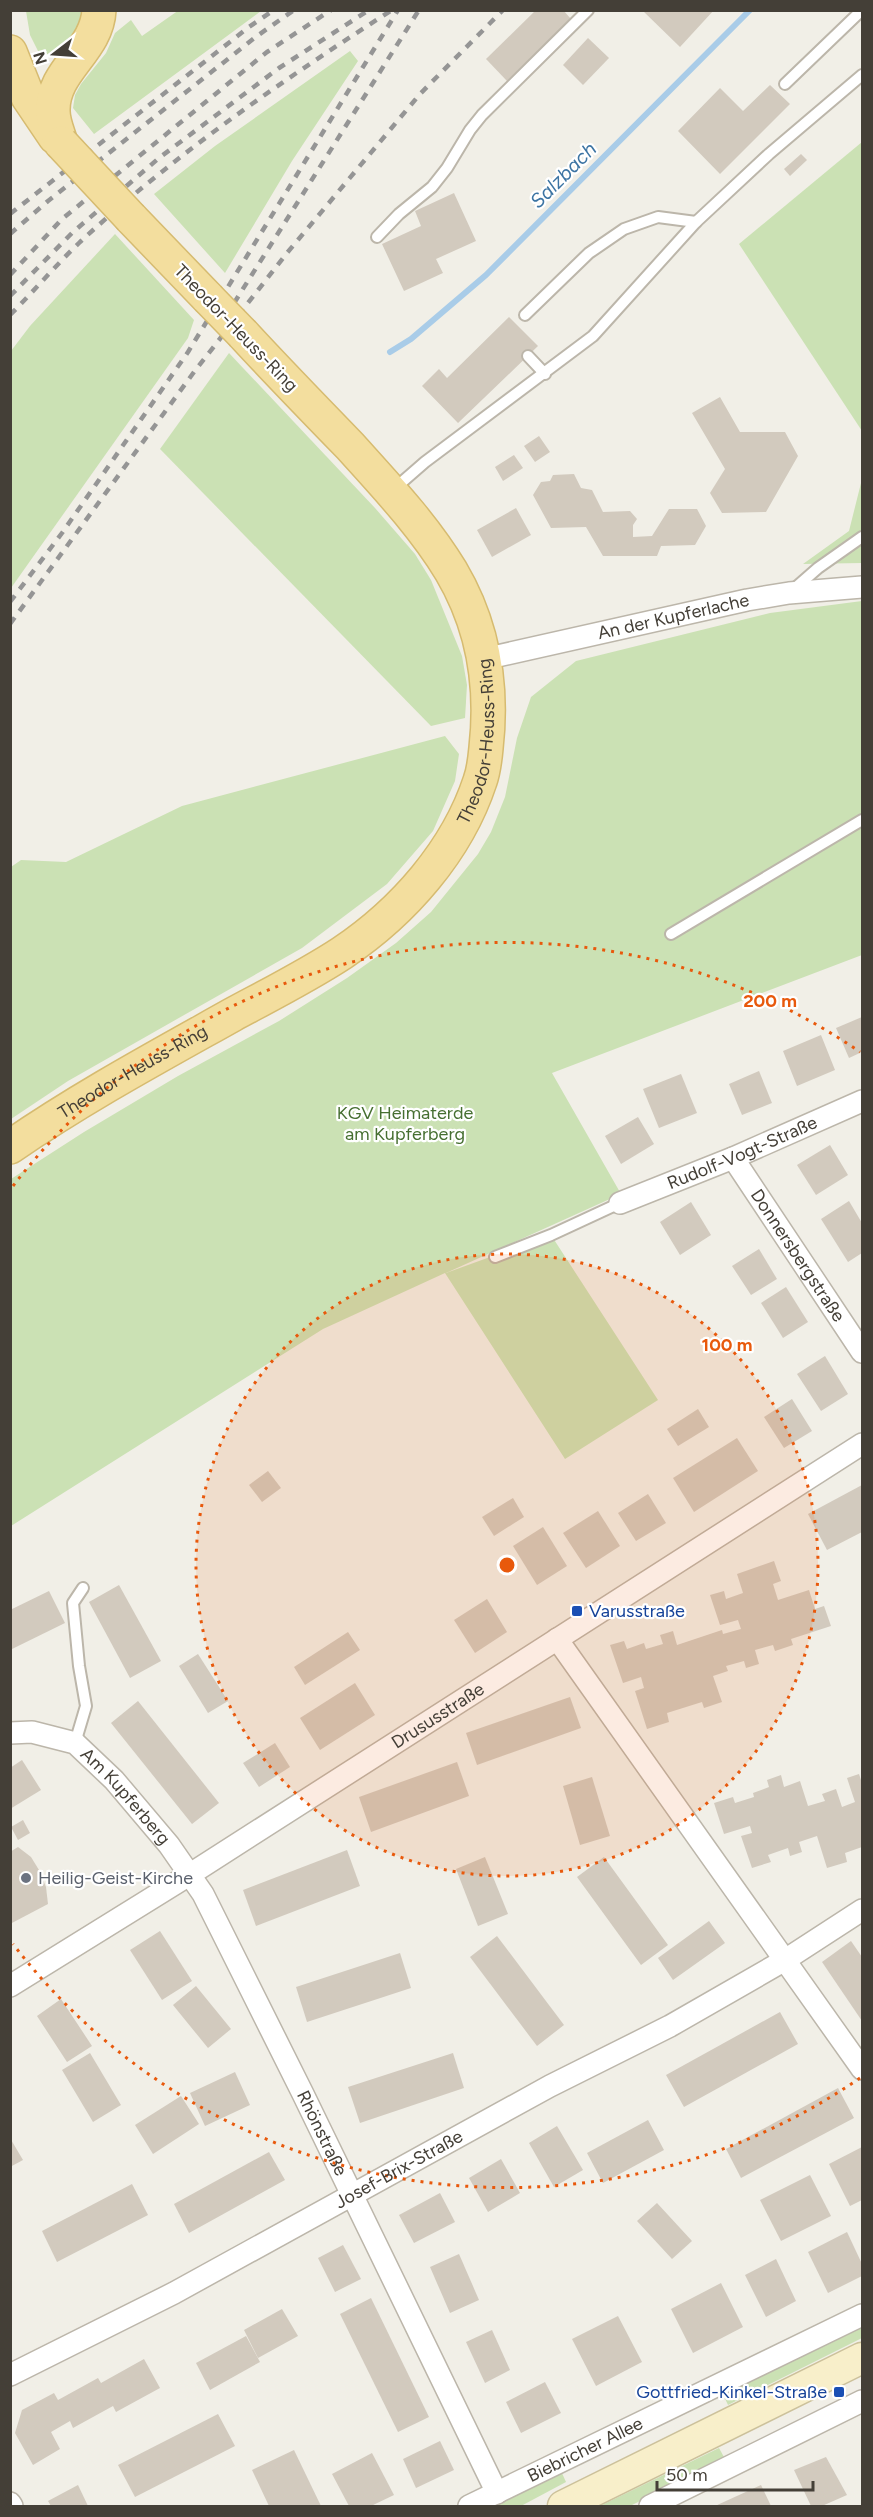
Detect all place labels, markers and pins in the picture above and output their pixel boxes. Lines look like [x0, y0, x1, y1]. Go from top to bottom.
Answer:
centre of rings [497, 1555, 517, 1575]
place label: Varusstraße [589, 1600, 685, 1622]
marker: Varusstraße [570, 1604, 584, 1618]
place label: Heilig-Geist-Kirche [38, 1867, 193, 1889]
marker: Heilig-Geist-Kirche [19, 1871, 33, 1885]
place label: Gottfried-Kinkel-Straße [636, 2381, 827, 2403]
marker: Gottfried-Kinkel-Straße [832, 2385, 846, 2399]

